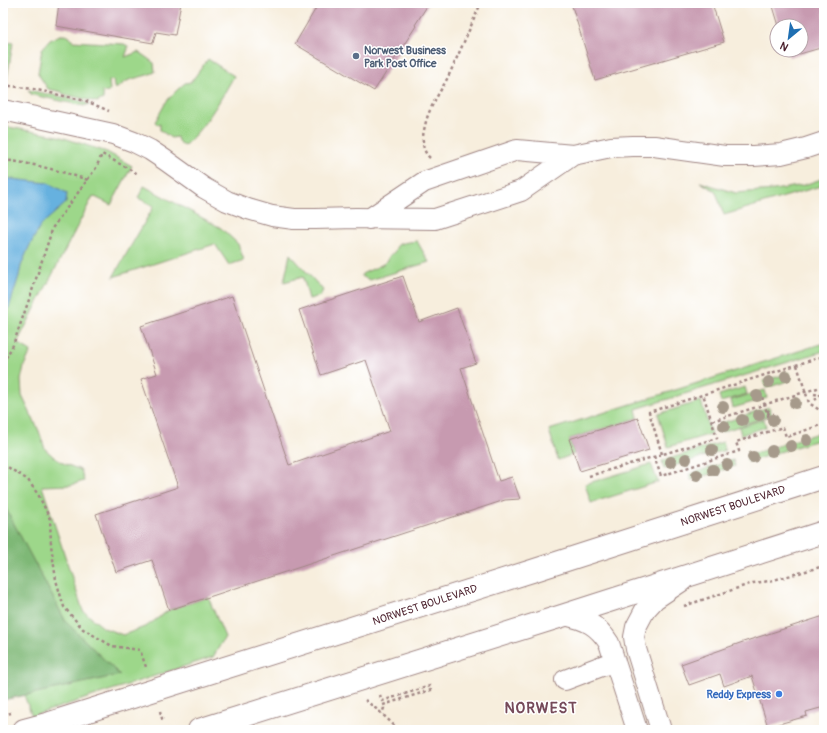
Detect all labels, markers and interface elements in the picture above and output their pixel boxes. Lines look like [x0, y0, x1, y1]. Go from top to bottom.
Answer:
north arrow [769, 18, 809, 58]
text: N [777, 39, 791, 54]
place label: Norwest Business Park Post Office [364, 44, 446, 70]
marker: Norwest Business Park Post Office [351, 51, 361, 61]
street label: NORWEST BOULEVARD [679, 483, 787, 529]
street label: NORWEST BOULEVARD [371, 582, 479, 628]
place label: Reddy Express [707, 688, 771, 701]
marker: Reddy Express [774, 689, 784, 699]
district label: NORWEST [504, 699, 578, 718]

